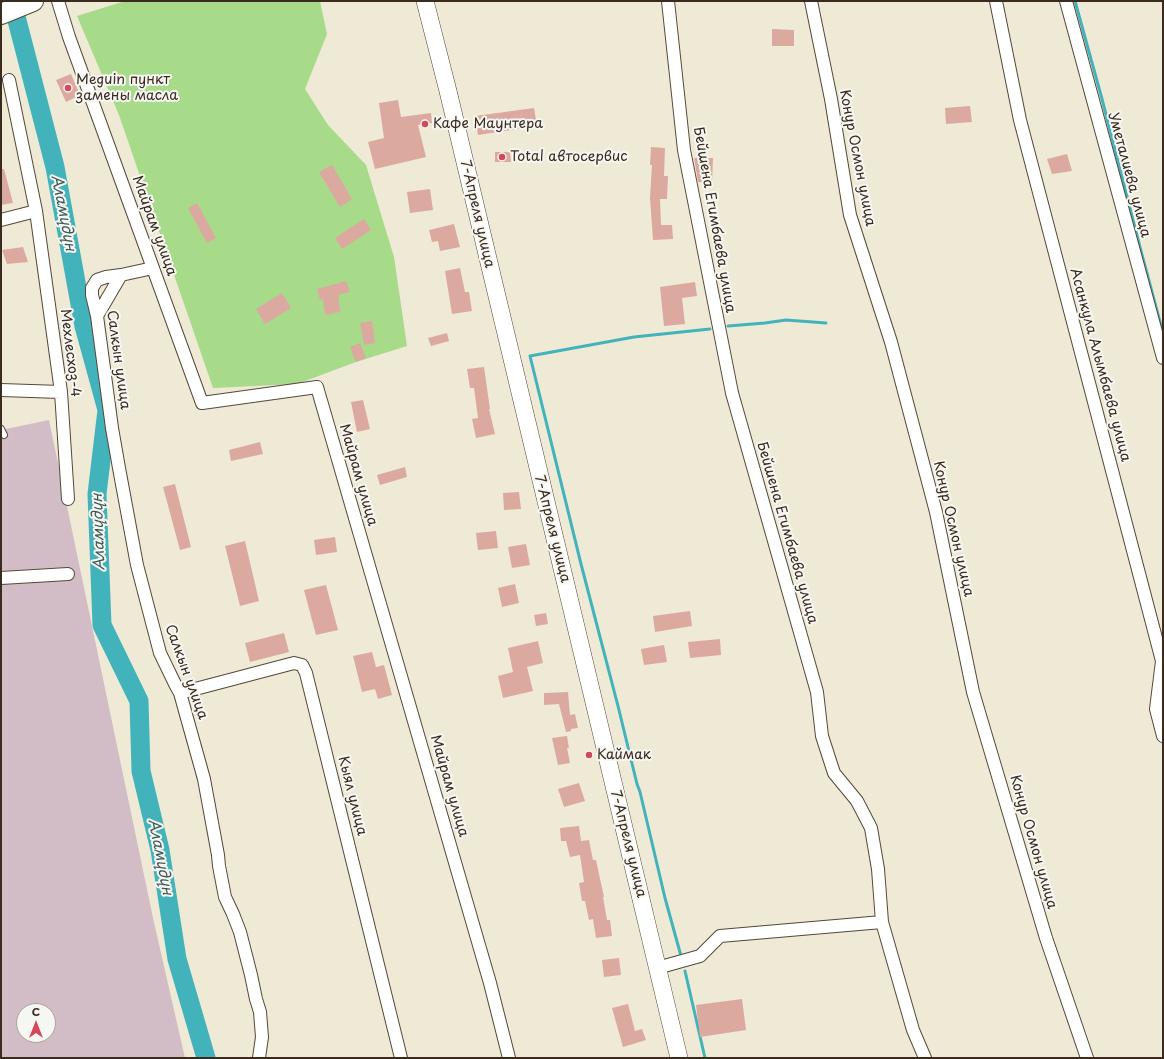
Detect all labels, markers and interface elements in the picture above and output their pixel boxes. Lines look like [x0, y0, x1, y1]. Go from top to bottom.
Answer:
place label: Meguin пункт замены масла [76, 72, 178, 104]
marker: Meguin пункт замены масла [63, 83, 73, 93]
street label: Конур Осмон улица [836, 88, 878, 228]
street label: Уметалиева улица [1104, 111, 1154, 239]
place label: Кафе Маунтера [433, 116, 543, 132]
marker: Кафе Маунтера [420, 119, 430, 129]
street label: Бейшена Егимбаева улица [689, 126, 739, 314]
place label: Total автосервис [510, 149, 628, 165]
marker: Total автосервис [497, 152, 507, 162]
street label: 7-Апреля улица [456, 158, 498, 270]
water label: Аламүдүн [47, 173, 79, 253]
street label: Майрам улица [128, 174, 180, 278]
street label: Асанкула Алымбаева улица [1066, 266, 1134, 464]
street label: Мехлесхоз-4 [56, 308, 84, 398]
street label: Салкын улица [103, 309, 133, 411]
street label: Майрам улица [335, 422, 381, 528]
street label: Бейшена Егимбаева улица [753, 440, 821, 626]
street label: Конур Осмон улица [929, 460, 977, 598]
street label: 7-Апреля улица [531, 473, 573, 585]
water label: Аламүдүн [89, 493, 109, 571]
street label: Салкын улица [161, 622, 211, 722]
street label: Майрам улица [426, 733, 472, 839]
place label: Каймак [597, 747, 651, 763]
marker: Каймак [584, 750, 594, 760]
street label: Кыял улица [334, 755, 370, 837]
street label: Конур Осмон улица [1006, 773, 1060, 911]
street label: 7-Апреля улица [607, 788, 649, 900]
water label: Аламүдүн [144, 817, 176, 897]
north arrow [16, 1003, 56, 1043]
text: С [32, 1003, 40, 1020]

